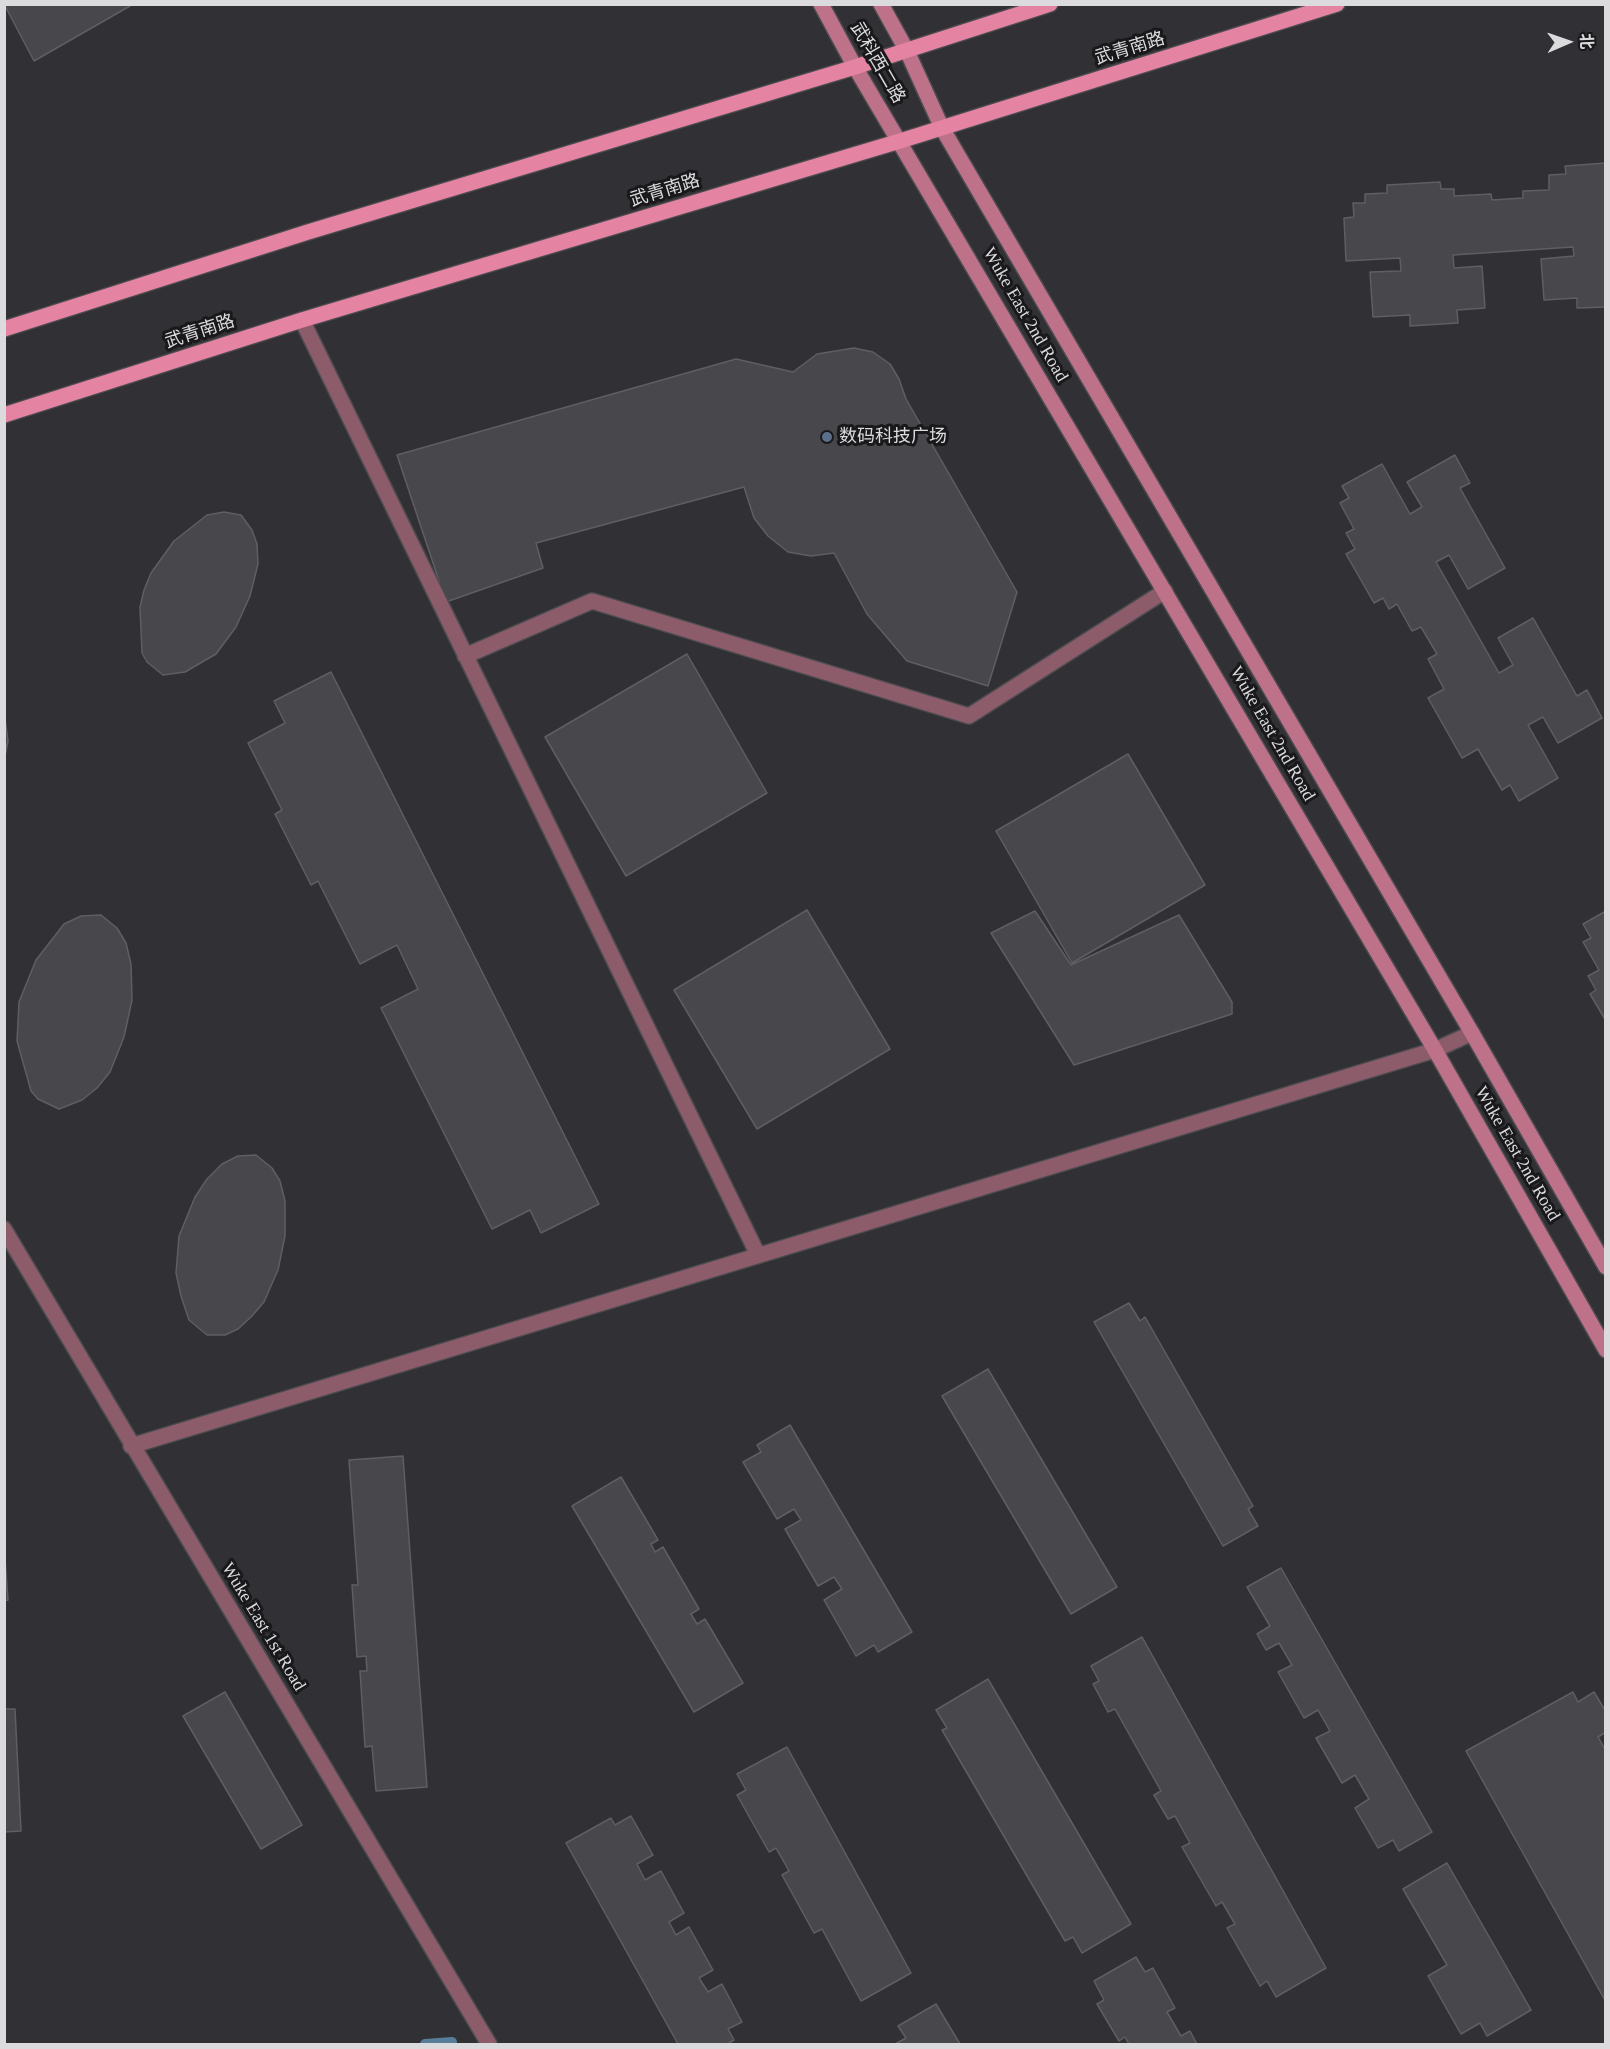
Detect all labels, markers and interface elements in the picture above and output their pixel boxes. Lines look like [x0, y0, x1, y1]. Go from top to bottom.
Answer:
north arrow [1538, 12, 1598, 72]
street label: 武科西二路 [845, 19, 909, 107]
street label: 武青南路 [1092, 28, 1168, 70]
text: 北 [1578, 33, 1595, 50]
street label: 武青南路 [627, 170, 703, 212]
street label: Wuke East 2nd Road [978, 244, 1072, 386]
street label: 武青南路 [162, 311, 238, 353]
place label: 数码科技广场 [839, 426, 947, 448]
marker: 数码科技广场 [820, 430, 834, 444]
street label: Wuke East 2nd Road [1225, 663, 1319, 805]
street label: Wuke East 2nd Road [1470, 1083, 1564, 1225]
street label: Wuke East 1st Road [216, 1559, 310, 1695]

